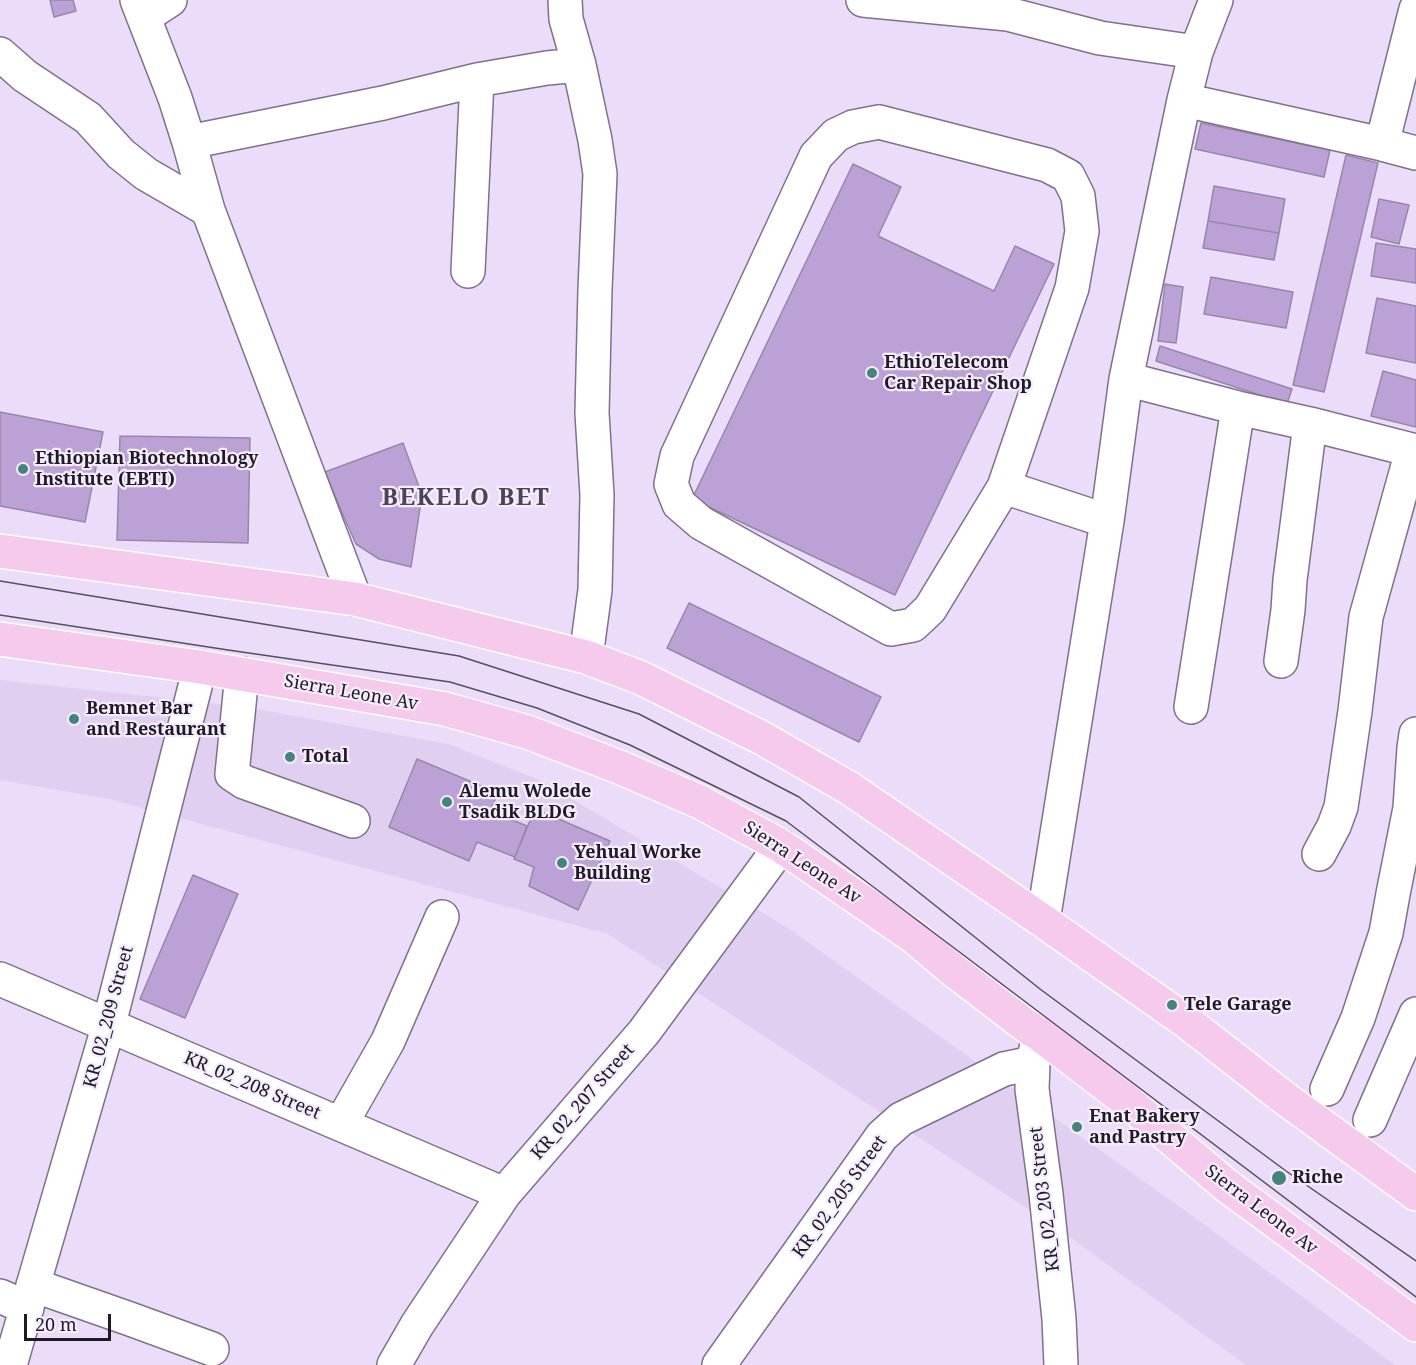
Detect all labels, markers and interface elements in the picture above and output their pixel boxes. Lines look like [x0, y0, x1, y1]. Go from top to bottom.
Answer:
place label: EthioTelecom Car Repair Shop [884, 352, 1032, 394]
marker: EthioTelecom Car Repair Shop [865, 366, 879, 380]
place label: Ethiopian Biotechnology Institute (EBTI) [35, 448, 258, 490]
marker: Ethiopian Biotechnology Institute (EBTI) [16, 462, 30, 476]
district label: BEKELO BET [382, 484, 550, 512]
street label: Sierra Leone Av [282, 671, 420, 715]
place label: Bemnet Bar and Restaurant [86, 698, 226, 740]
marker: Bemnet Bar and Restaurant [67, 712, 81, 726]
place label: Total [302, 746, 349, 768]
marker: Total [283, 750, 297, 764]
place label: Alemu Wolede Tsadik BLDG [459, 781, 591, 824]
marker: Alemu Wolede Tsadik BLDG [440, 795, 454, 809]
street label: Sierra Leone Av [739, 817, 865, 909]
place label: Yehual Worke Building [574, 842, 701, 884]
marker: Yehual Worke Building [555, 856, 569, 870]
street label: KR_02_209 Street [80, 944, 138, 1090]
place label: Tele Garage [1184, 994, 1292, 1016]
marker: Tele Garage [1165, 998, 1179, 1012]
street label: KR_02_207 Street [527, 1040, 639, 1164]
street label: KR_02_208 Street [181, 1048, 323, 1124]
place label: Enat Bakery and Pastry [1089, 1106, 1200, 1148]
marker: Enat Bakery and Pastry [1070, 1120, 1084, 1134]
street label: KR_02_203 Street [1025, 1125, 1065, 1273]
street label: KR_02_205 Street [788, 1132, 892, 1262]
street label: Sierra Leone Av [1200, 1161, 1322, 1259]
place label: Riche [1292, 1167, 1343, 1189]
marker: Riche [1270, 1169, 1288, 1187]
scale bar [27, 1302, 114, 1340]
text: 20 m [35, 1312, 77, 1336]

